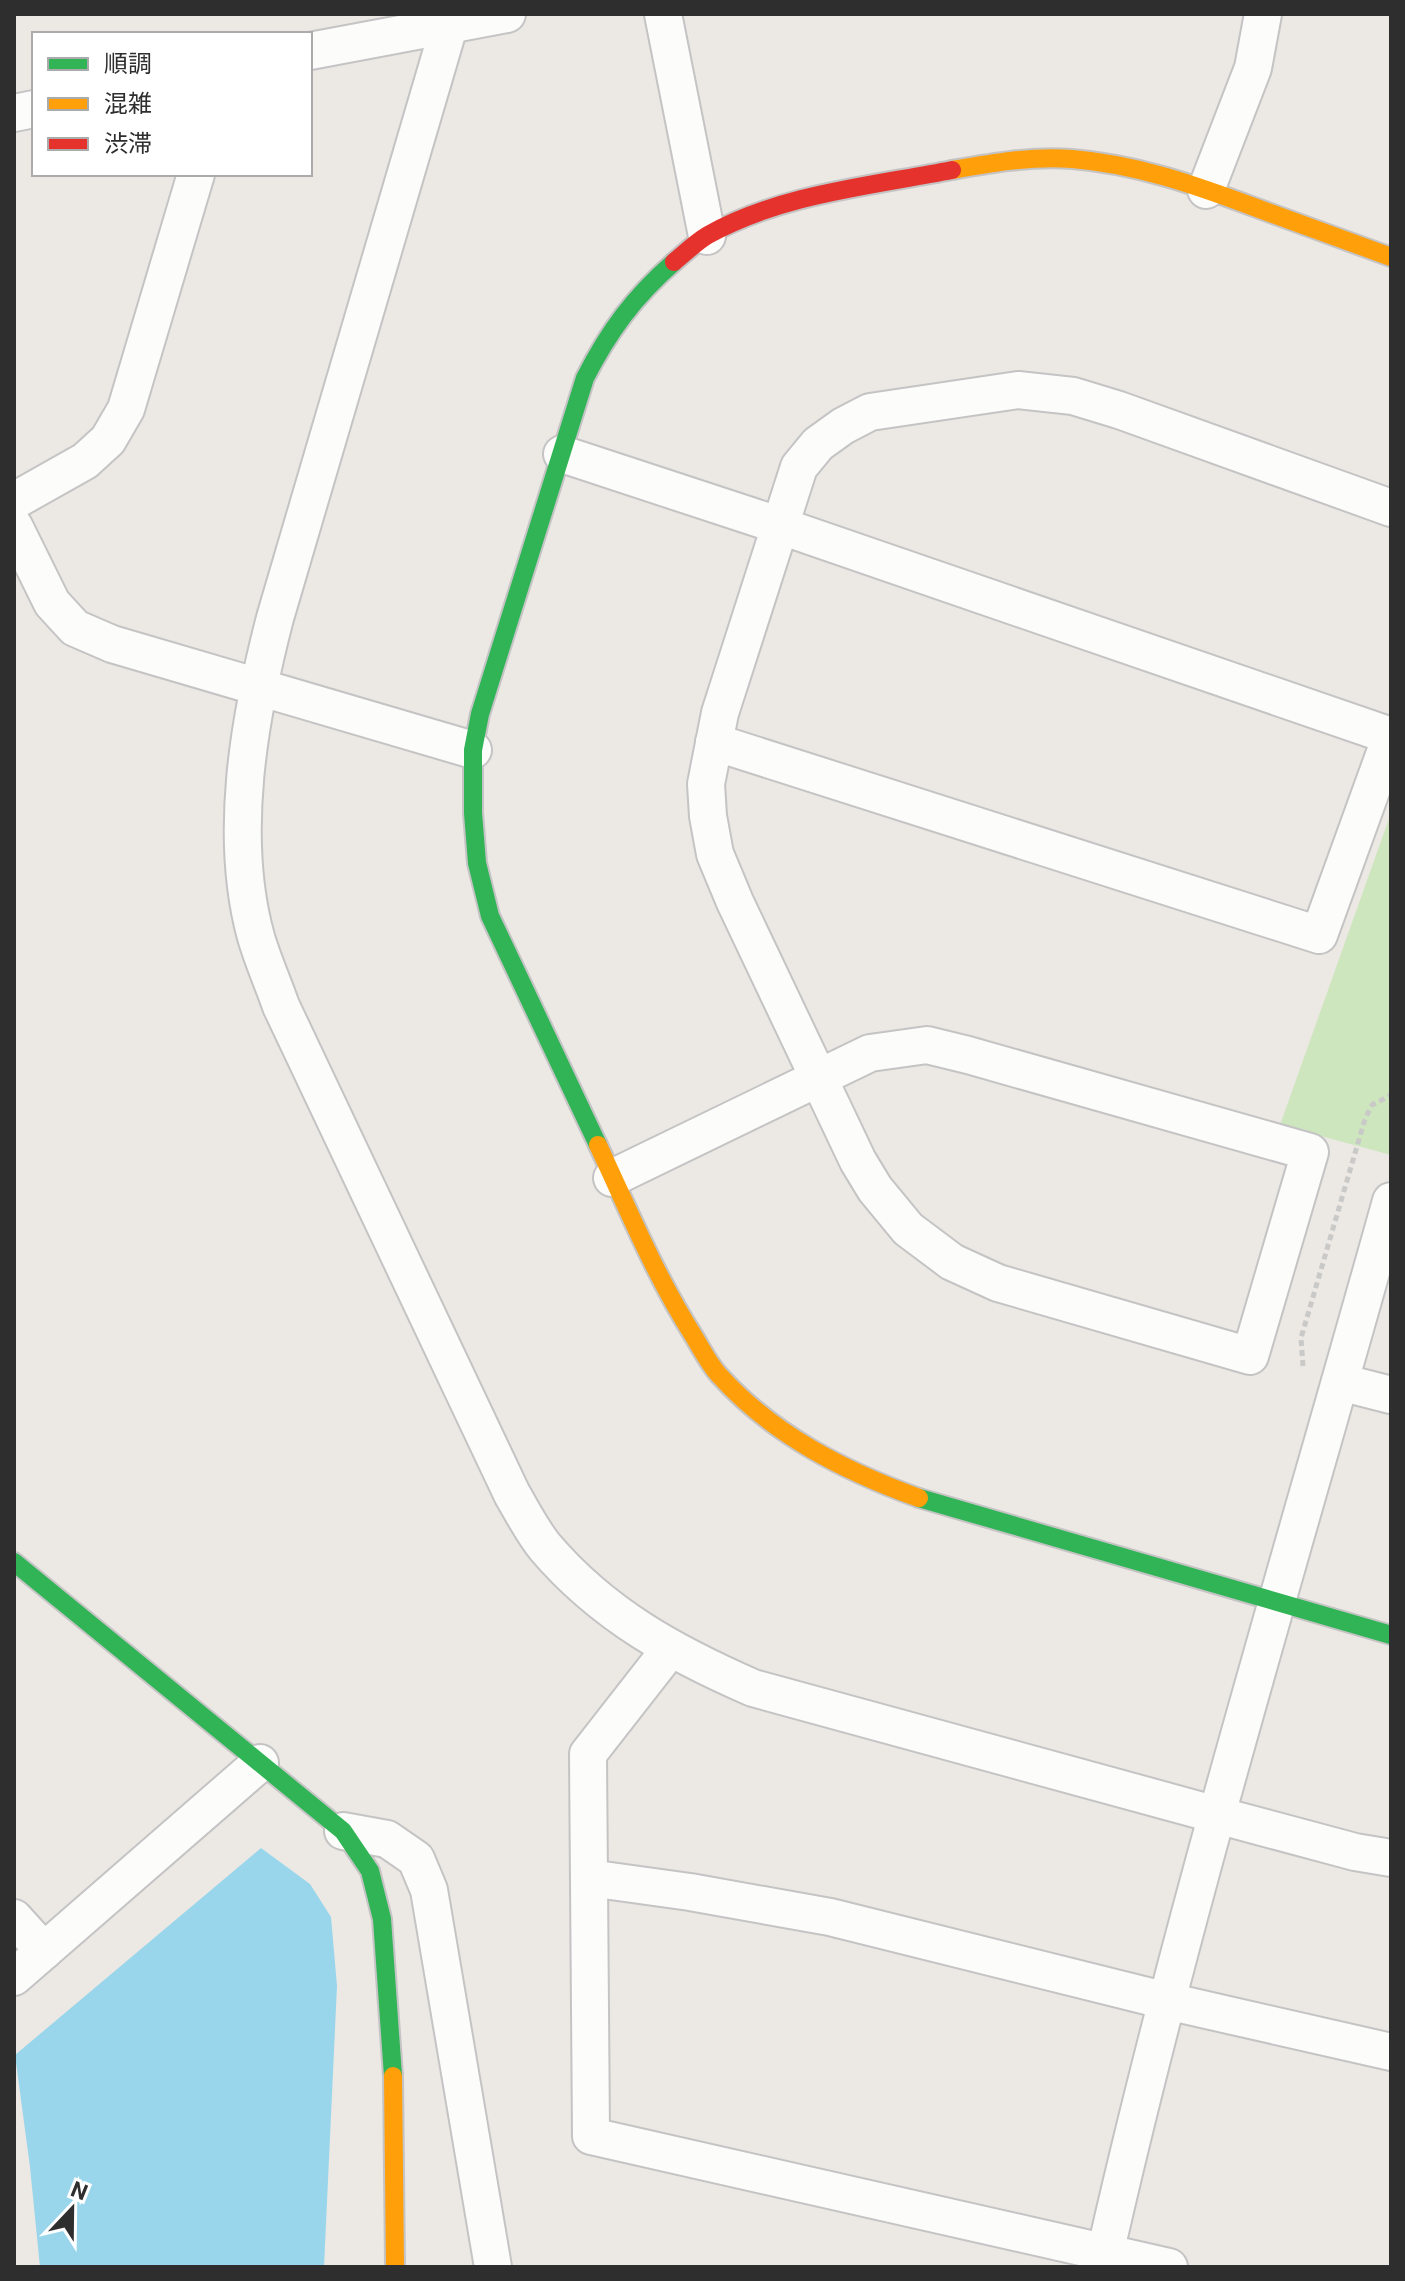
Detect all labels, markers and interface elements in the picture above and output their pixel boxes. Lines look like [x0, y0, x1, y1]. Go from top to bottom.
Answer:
legend [32, 32, 312, 176]
text: 順調 [104, 50, 152, 78]
text: 混雑 [104, 90, 152, 118]
text: 渋滞 [104, 130, 152, 158]
north arrow [32, 2169, 112, 2249]
text: N [67, 2176, 91, 2205]

